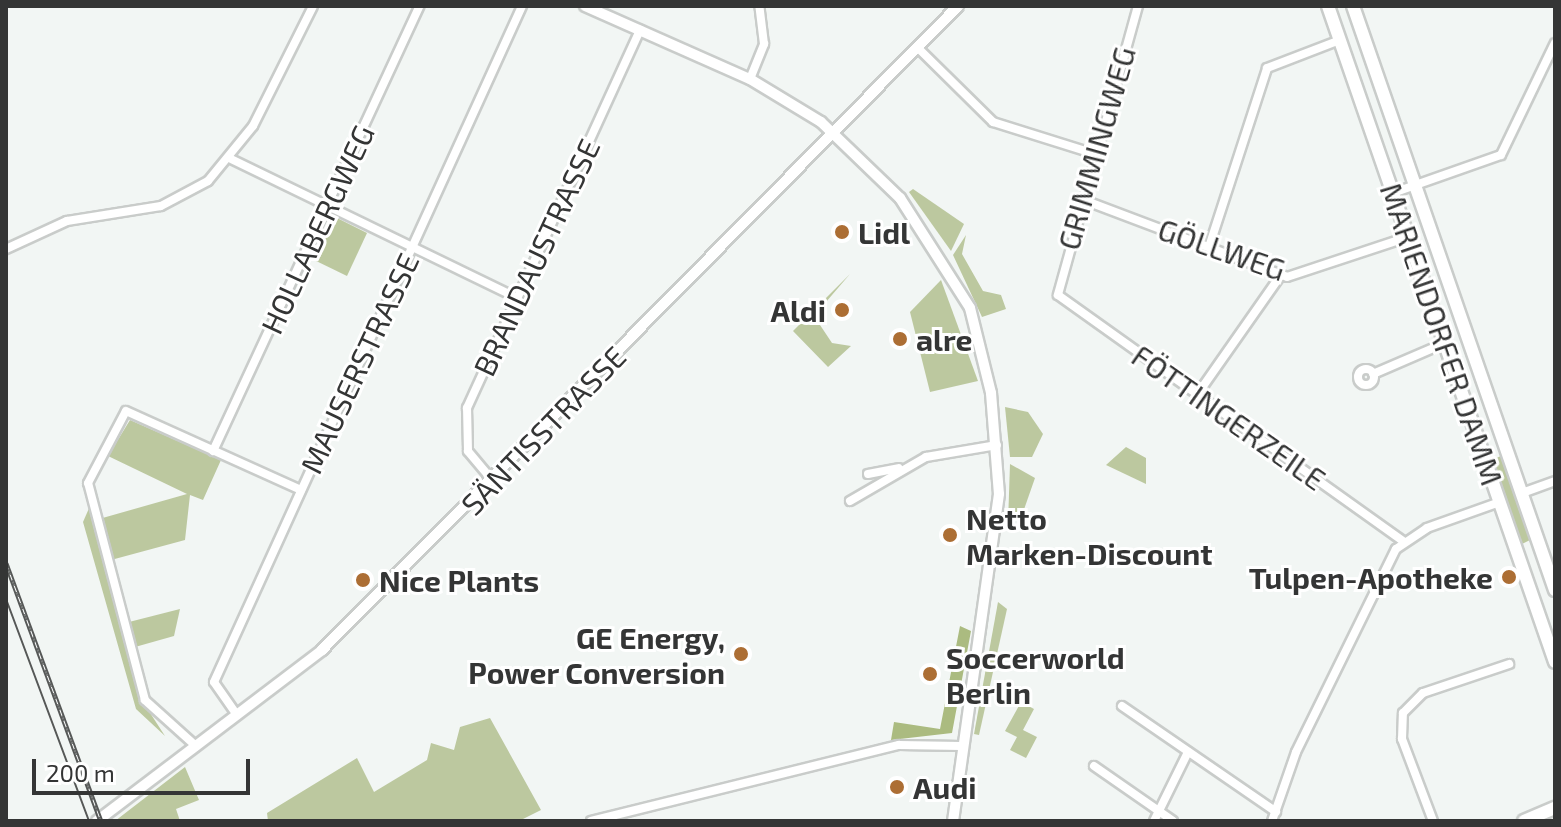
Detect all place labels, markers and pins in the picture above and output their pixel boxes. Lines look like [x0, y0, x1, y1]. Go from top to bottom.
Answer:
place label: Lidl [858, 214, 910, 250]
marker: Lidl [833, 223, 851, 241]
place label: Aldi [770, 292, 826, 328]
marker: Aldi [833, 301, 851, 319]
place label: alre [916, 321, 972, 357]
marker: alre [891, 330, 909, 348]
place label: Netto Marken-Discount [966, 500, 1213, 570]
marker: Netto Marken-Discount [941, 526, 959, 544]
place label: Tulpen-Apotheke [1249, 559, 1493, 595]
place label: Nice Plants [379, 562, 539, 598]
marker: Tulpen-Apotheke [1500, 568, 1518, 586]
marker: Nice Plants [354, 571, 372, 589]
place label: GE Energy, Power Conversion [468, 619, 725, 690]
place label: Soccerworld Berlin [946, 639, 1125, 710]
marker: GE Energy, Power Conversion [732, 645, 750, 663]
marker: Soccerworld Berlin [921, 665, 939, 683]
place label: Audi [913, 769, 977, 805]
marker: Audi [888, 778, 906, 796]

